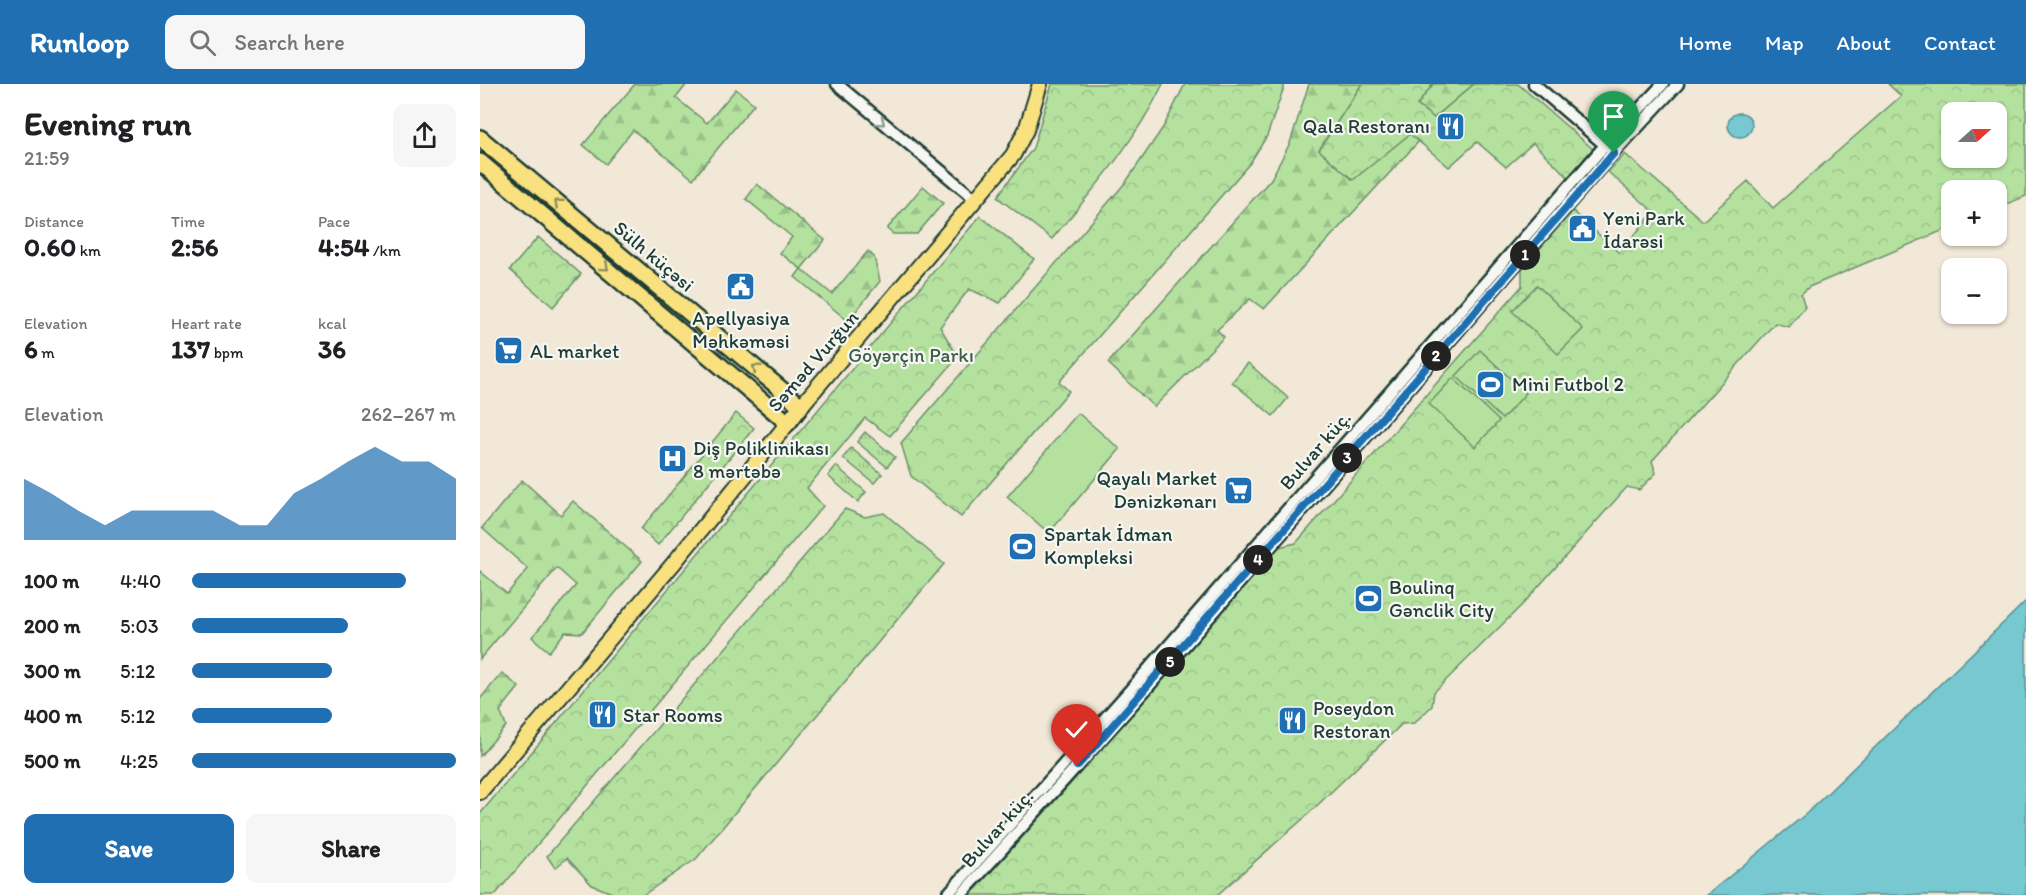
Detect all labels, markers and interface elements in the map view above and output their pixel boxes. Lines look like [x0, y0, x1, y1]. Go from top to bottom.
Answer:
search box [165, 15, 585, 69]
text: Runloop [30, 25, 129, 59]
icon: search [186, 26, 219, 59]
text: Search here [234, 29, 345, 56]
text: Home [1679, 30, 1732, 55]
text: Map [1765, 30, 1804, 55]
text: About [1837, 30, 1891, 55]
text: Contact [1924, 30, 1996, 55]
pin [1588, 91, 1639, 153]
icon: arrive [1597, 100, 1630, 133]
north arrow [1941, 102, 2007, 168]
map controls [1941, 102, 2007, 324]
text: Evening run [24, 104, 191, 143]
button: share [393, 104, 456, 167]
restaurant icon: Qala Restoranı [1435, 110, 1467, 142]
one-way arrow [874, 114, 885, 125]
place label: Qala Restoranı [1303, 114, 1430, 138]
text: 21:59 [24, 146, 70, 170]
button: + [1941, 180, 2007, 246]
one-way arrow [554, 200, 565, 211]
place label: Yeni Park İdarəsi [1603, 206, 1685, 253]
text: Distance [24, 212, 84, 231]
text: Time [171, 212, 205, 231]
text: Pace [318, 212, 350, 231]
public building icon: Yeni Park İdarəsi [1566, 213, 1598, 245]
street label: Sülh küçəsi [609, 215, 699, 297]
text: 0.60 [24, 231, 76, 263]
text: 2:56 [171, 231, 218, 263]
text: 4:54 [318, 231, 369, 263]
pin: 1 [1510, 240, 1540, 270]
text: km [76, 241, 101, 260]
text: /km [369, 241, 401, 260]
text: 1 [1521, 245, 1529, 264]
button: − [1941, 258, 2007, 324]
one-way arrow [598, 260, 609, 271]
public building icon: Apellyasiya Məhkəməsi [725, 271, 757, 303]
street label: Səməd Vurğun [762, 305, 864, 417]
place label: Apellyasiya Məhkəməsi [692, 306, 790, 353]
text: Elevation [24, 314, 88, 333]
text: Heart rate [171, 314, 242, 333]
text: kcal [318, 314, 346, 333]
text: 6 [24, 333, 38, 365]
text: 137 [171, 333, 210, 365]
text: 36 [318, 333, 346, 365]
supermarket icon: AL market [493, 335, 525, 367]
place label: AL market [530, 339, 620, 363]
pin: 2 [1421, 341, 1451, 371]
text: m [38, 343, 55, 362]
text: bpm [210, 343, 243, 362]
park label: Göyərçin Parkı [848, 343, 974, 367]
text: 2 [1432, 346, 1440, 365]
one-way arrow [752, 365, 763, 376]
sports icon: Mini Futbol 2 [1475, 368, 1507, 400]
place label: Mini Futbol 2 [1512, 372, 1625, 396]
text: Elevation [24, 402, 103, 426]
text: 262–267 m [361, 402, 456, 426]
street label: Bulvar küç. [1274, 406, 1356, 494]
place label: Diş Poliklinikası 8 mərtəbə [693, 436, 829, 483]
hospital icon: Diş Poliklinikası 8 mərtəbə [656, 443, 688, 475]
pin: 3 [1332, 443, 1362, 473]
text: 3 [1343, 448, 1351, 467]
place label: Qayalı Market Dənizkənarı [1096, 466, 1217, 513]
supermarket icon: Qayalı Market Dənizkənarı [1222, 474, 1254, 506]
place label: Spartak İdman Kompleksi [1044, 522, 1173, 569]
sports icon: Spartak İdman Kompleksi [1007, 530, 1039, 562]
pin: 4 [1243, 545, 1273, 575]
text: 4 [1253, 550, 1263, 569]
text: 100 m [24, 569, 79, 593]
text: 4:40 [120, 569, 161, 593]
place label: Boulinq Gənclik City [1389, 575, 1494, 622]
sports icon: Boulinq Gənclik City [1352, 583, 1384, 615]
text: 200 m [24, 614, 80, 638]
text: 5:03 [120, 614, 159, 638]
pin: 5 [1155, 647, 1185, 677]
text: 5 [1166, 652, 1174, 671]
text: 300 m [24, 659, 81, 683]
text: 5:12 [120, 659, 155, 683]
place label: Poseydon Restoran [1313, 696, 1394, 743]
restaurant icon: Star Rooms [586, 699, 618, 731]
place label: Star Rooms [623, 703, 723, 727]
text: 400 m [24, 704, 82, 728]
text: 5:12 [120, 704, 155, 728]
pin [1051, 704, 1102, 766]
restaurant icon: Poseydon Restoran [1276, 704, 1308, 736]
icon: check [1060, 713, 1093, 746]
text: 500 m [24, 749, 80, 773]
text: 4:25 [120, 749, 158, 773]
street label: Bulvar küç. [956, 784, 1038, 872]
button: Save [24, 814, 234, 883]
button: Share [246, 814, 456, 883]

